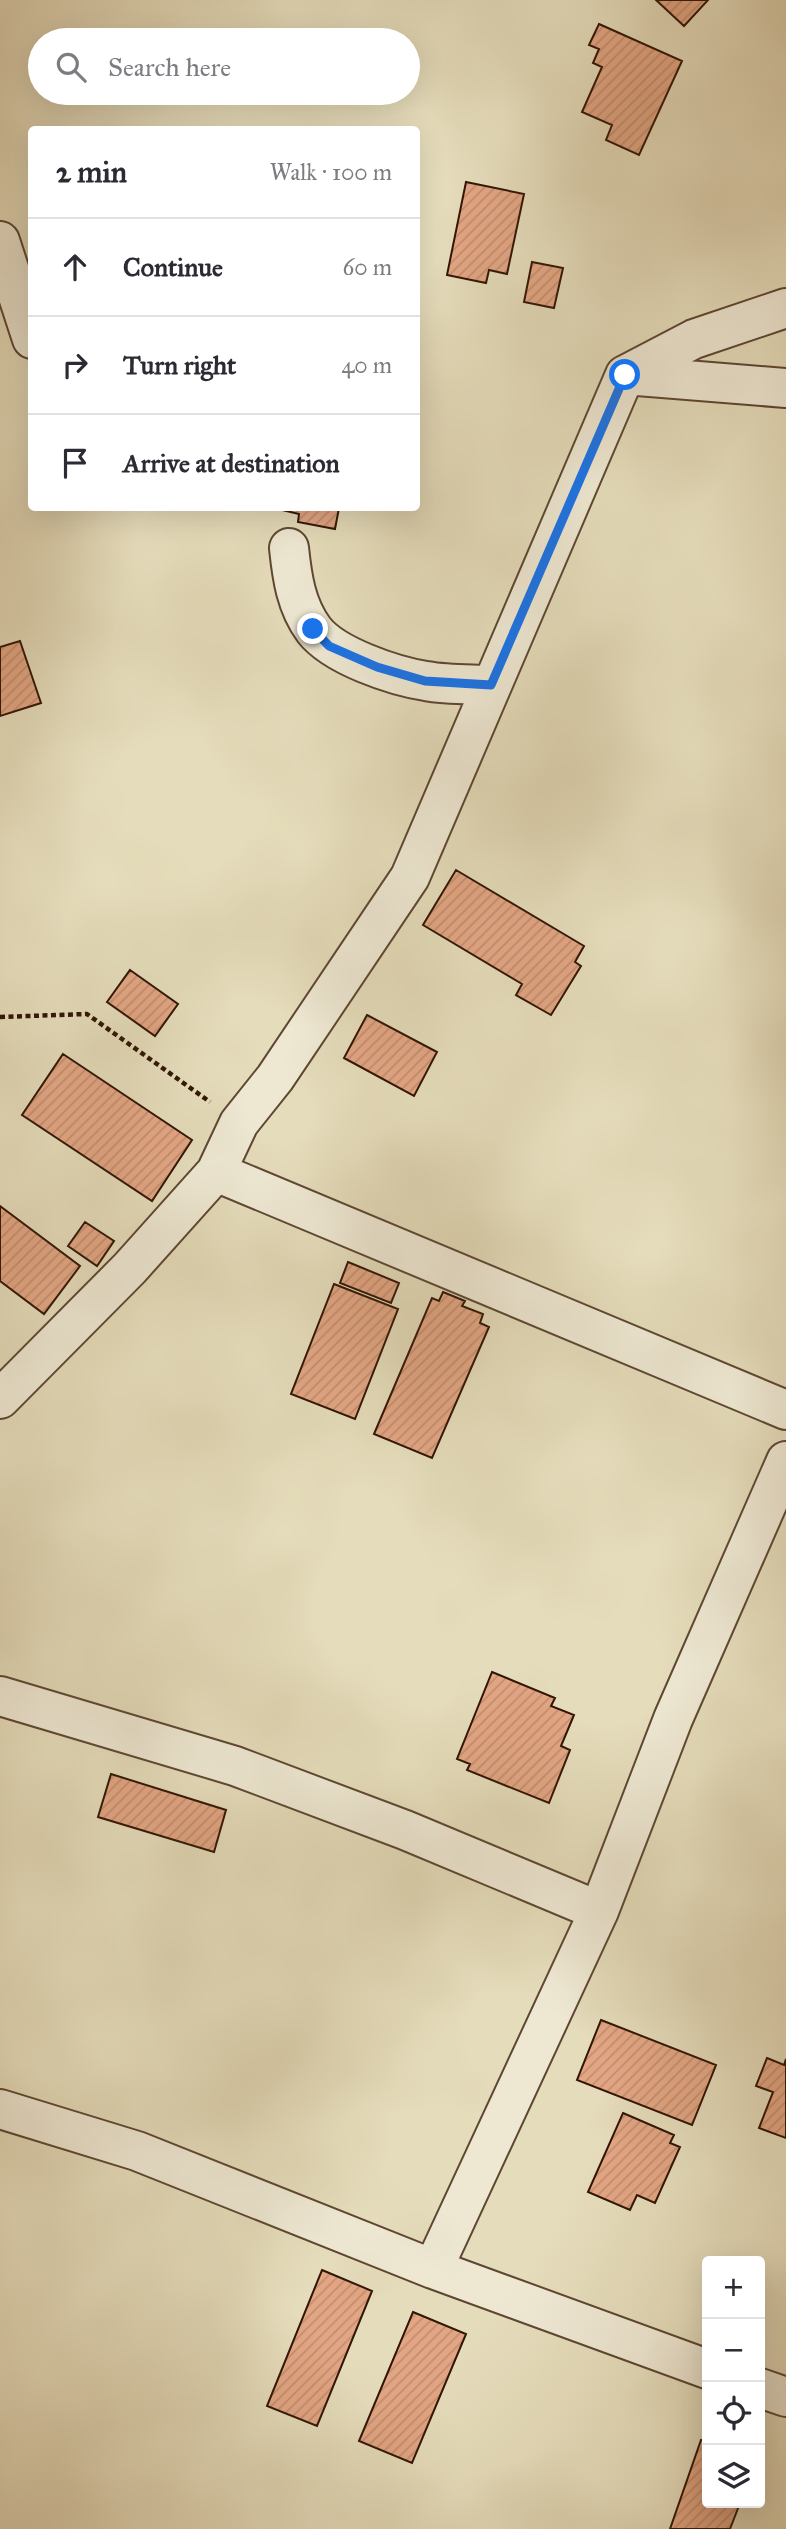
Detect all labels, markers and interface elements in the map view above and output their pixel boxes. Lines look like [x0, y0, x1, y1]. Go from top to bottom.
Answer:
search box [28, 28, 420, 105]
icon: search [52, 48, 90, 86]
text: Search here [108, 51, 231, 83]
text: 2 min [56, 154, 127, 190]
text: Walk · 100 m [270, 158, 392, 186]
icon: ahead [56, 248, 94, 286]
text: Continue [123, 251, 223, 283]
text: 60 m [343, 253, 392, 281]
icon: right [56, 346, 94, 384]
text: Turn right [123, 349, 236, 381]
text: 40 m [342, 351, 392, 379]
route start [609, 359, 640, 390]
icon: arrive [56, 444, 94, 482]
text: Arrive at destination [123, 447, 340, 479]
route end [297, 613, 328, 644]
map controls [702, 2256, 765, 2508]
button: + [702, 2256, 765, 2319]
button: − [702, 2319, 765, 2382]
button: locate [702, 2382, 765, 2445]
button: layers [702, 2445, 765, 2508]

